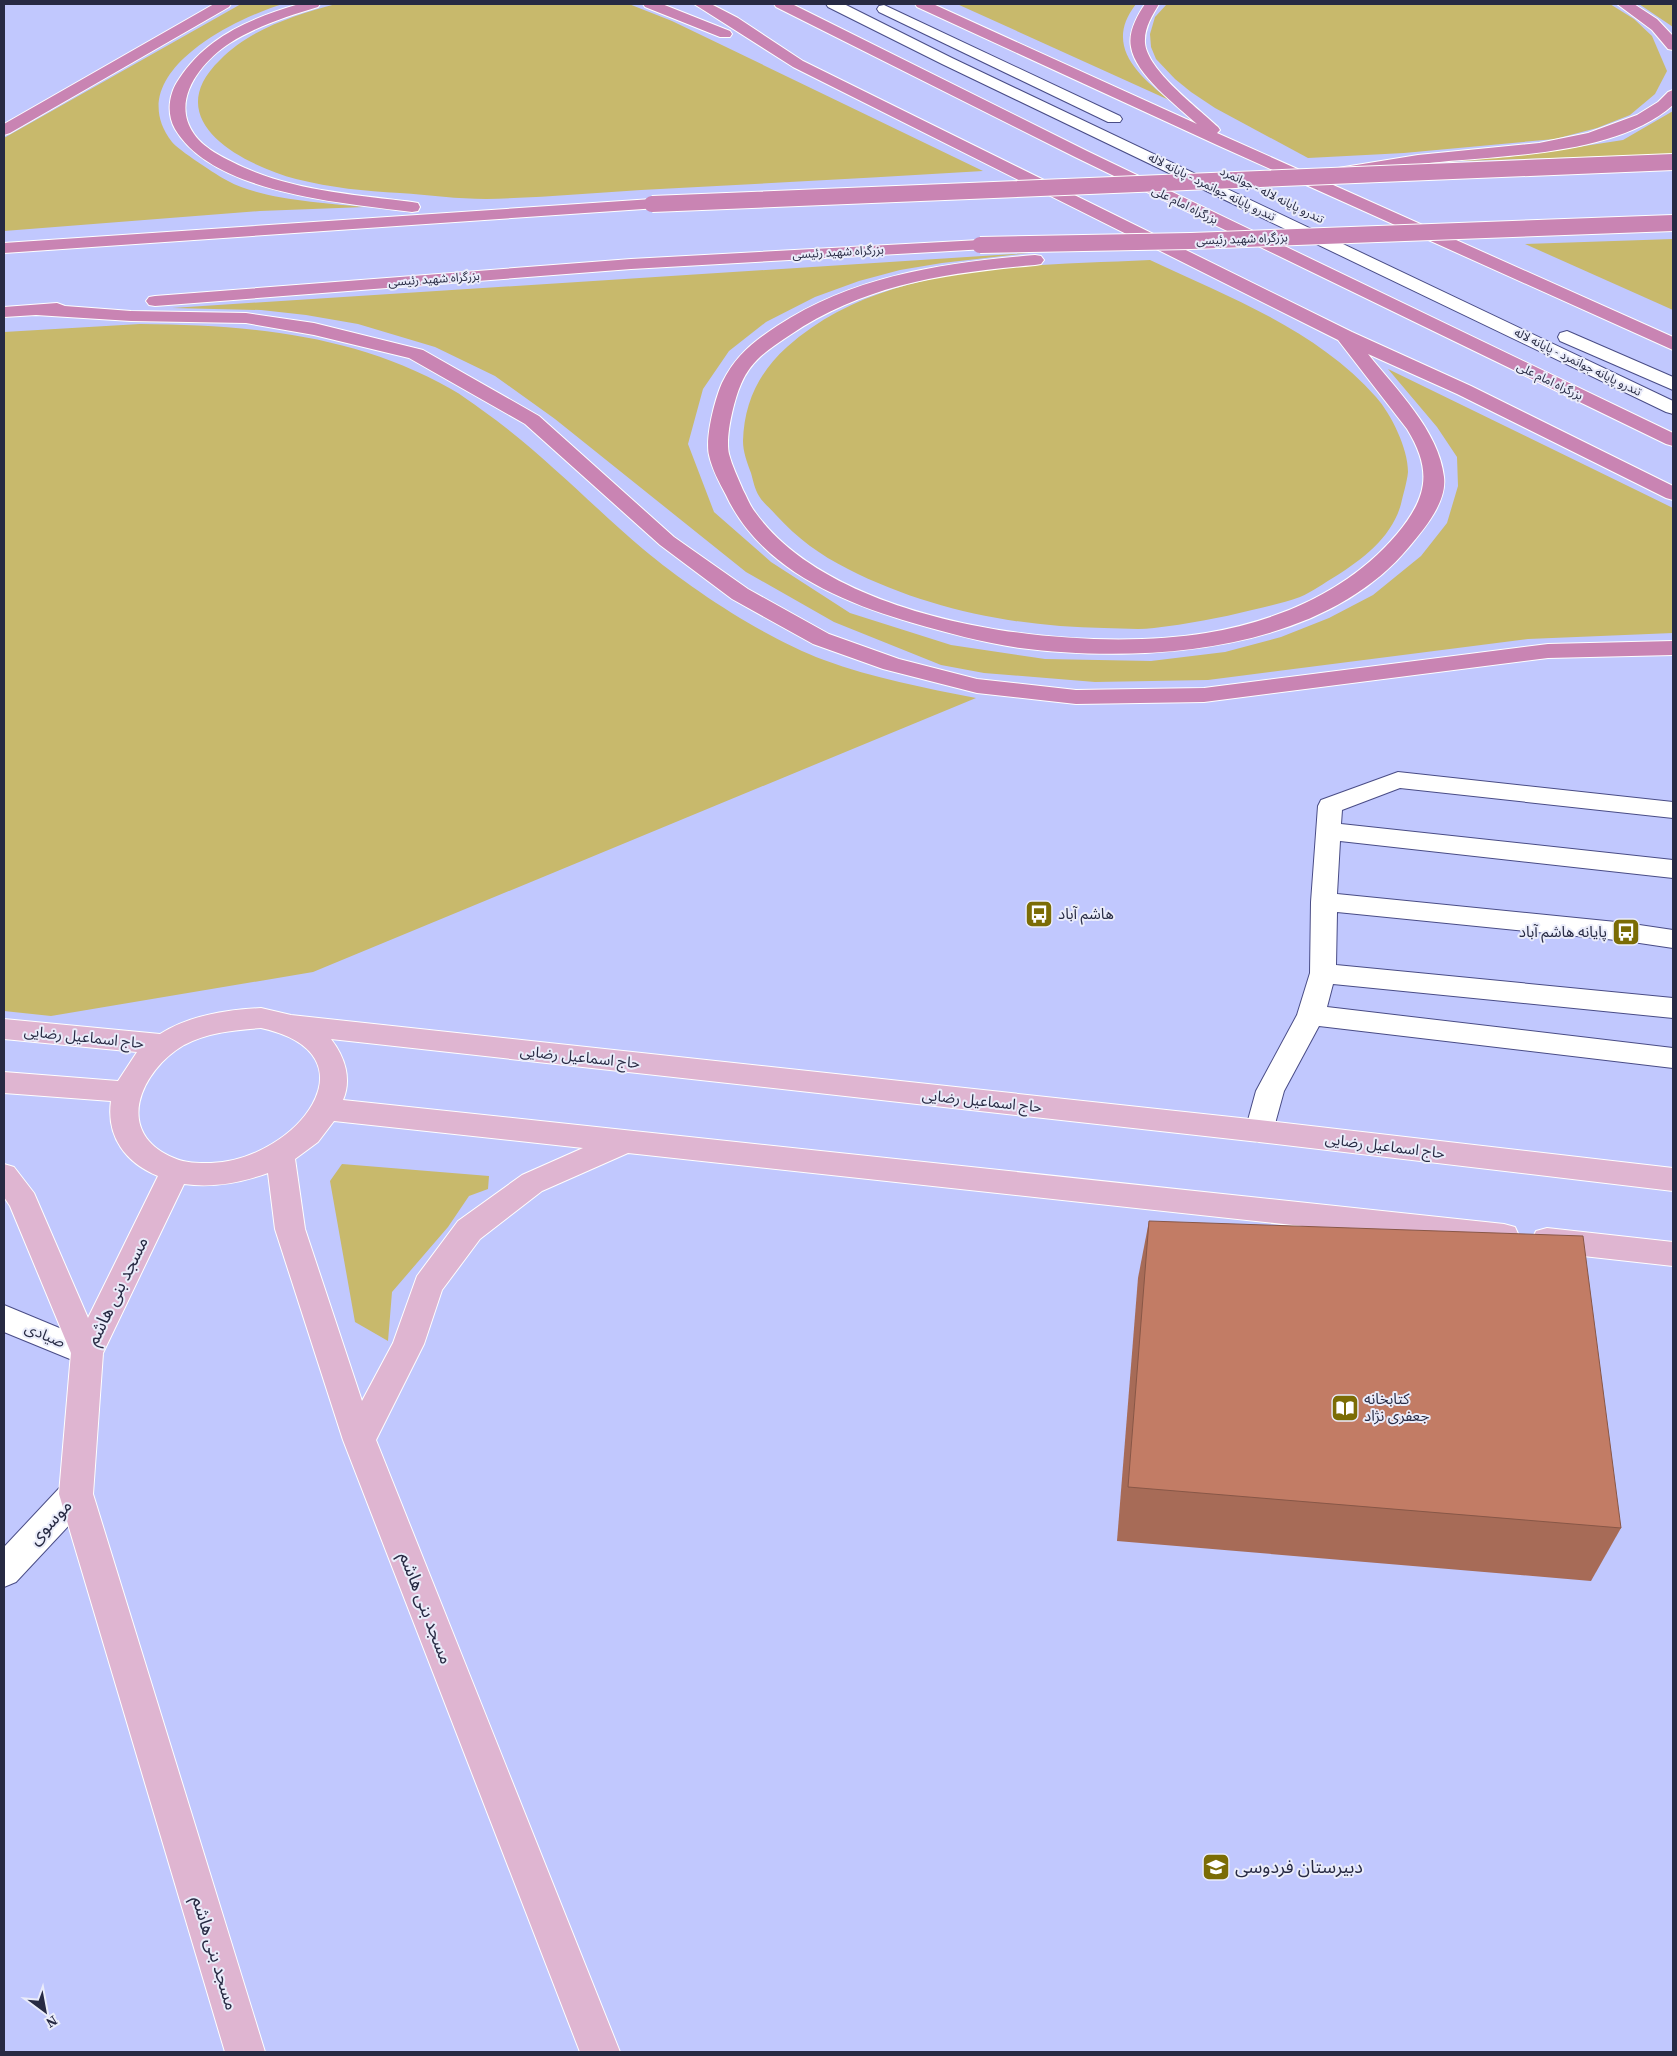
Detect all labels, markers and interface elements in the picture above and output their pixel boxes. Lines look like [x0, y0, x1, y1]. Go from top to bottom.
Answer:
street label: تندرو پایانه جوانمرد - پایانه لاله [1146, 149, 1279, 225]
street label: تندرو پایانه لاله - جوانمرد [1217, 163, 1327, 227]
street label: بزرگراه امام علی [1149, 182, 1221, 229]
street label: بزرگراه شهید رئیسی [1196, 229, 1288, 249]
street label: بزرگراه شهید رئیسی [792, 242, 884, 262]
street label: بزرگراه شهید رئیسی [388, 268, 480, 290]
street label: تندرو پایانه جوانمرد - پایانه لاله [1512, 324, 1645, 400]
street label: بزرگراه امام علی [1514, 358, 1586, 405]
bus stop icon: هاشم آباد [1024, 899, 1054, 929]
place label: هاشم آباد [1058, 903, 1114, 925]
bus stop icon: پایانه هاشم آباد [1611, 917, 1641, 947]
place label: پایانه هاشم آباد [1519, 921, 1607, 943]
street label: حاج اسماعیل رضایی [23, 1020, 145, 1055]
street label: حاج اسماعیل رضایی [519, 1040, 641, 1075]
street label: حاج اسماعیل رضایی [921, 1084, 1043, 1119]
street label: حاج اسماعیل رضایی [1324, 1128, 1446, 1165]
street label: مسجد بنی هاشم [79, 1232, 155, 1350]
street label: صیادی [22, 1317, 69, 1352]
place label: کتابخانه جعفری نژاد [1364, 1388, 1429, 1426]
library icon: کتابخانه جعفری نژاد [1330, 1393, 1360, 1423]
street label: موسوی [22, 1493, 77, 1550]
street label: مسجد بنی هاشم [393, 1548, 459, 1668]
school or university icon: دبیرستان فردوسی [1201, 1852, 1231, 1882]
place label: دبیرستان فردوسی [1235, 1854, 1363, 1879]
street label: مسجد بنی هاشم [185, 1893, 245, 2013]
north arrow [20, 1986, 70, 2036]
text: N [42, 2011, 62, 2033]

